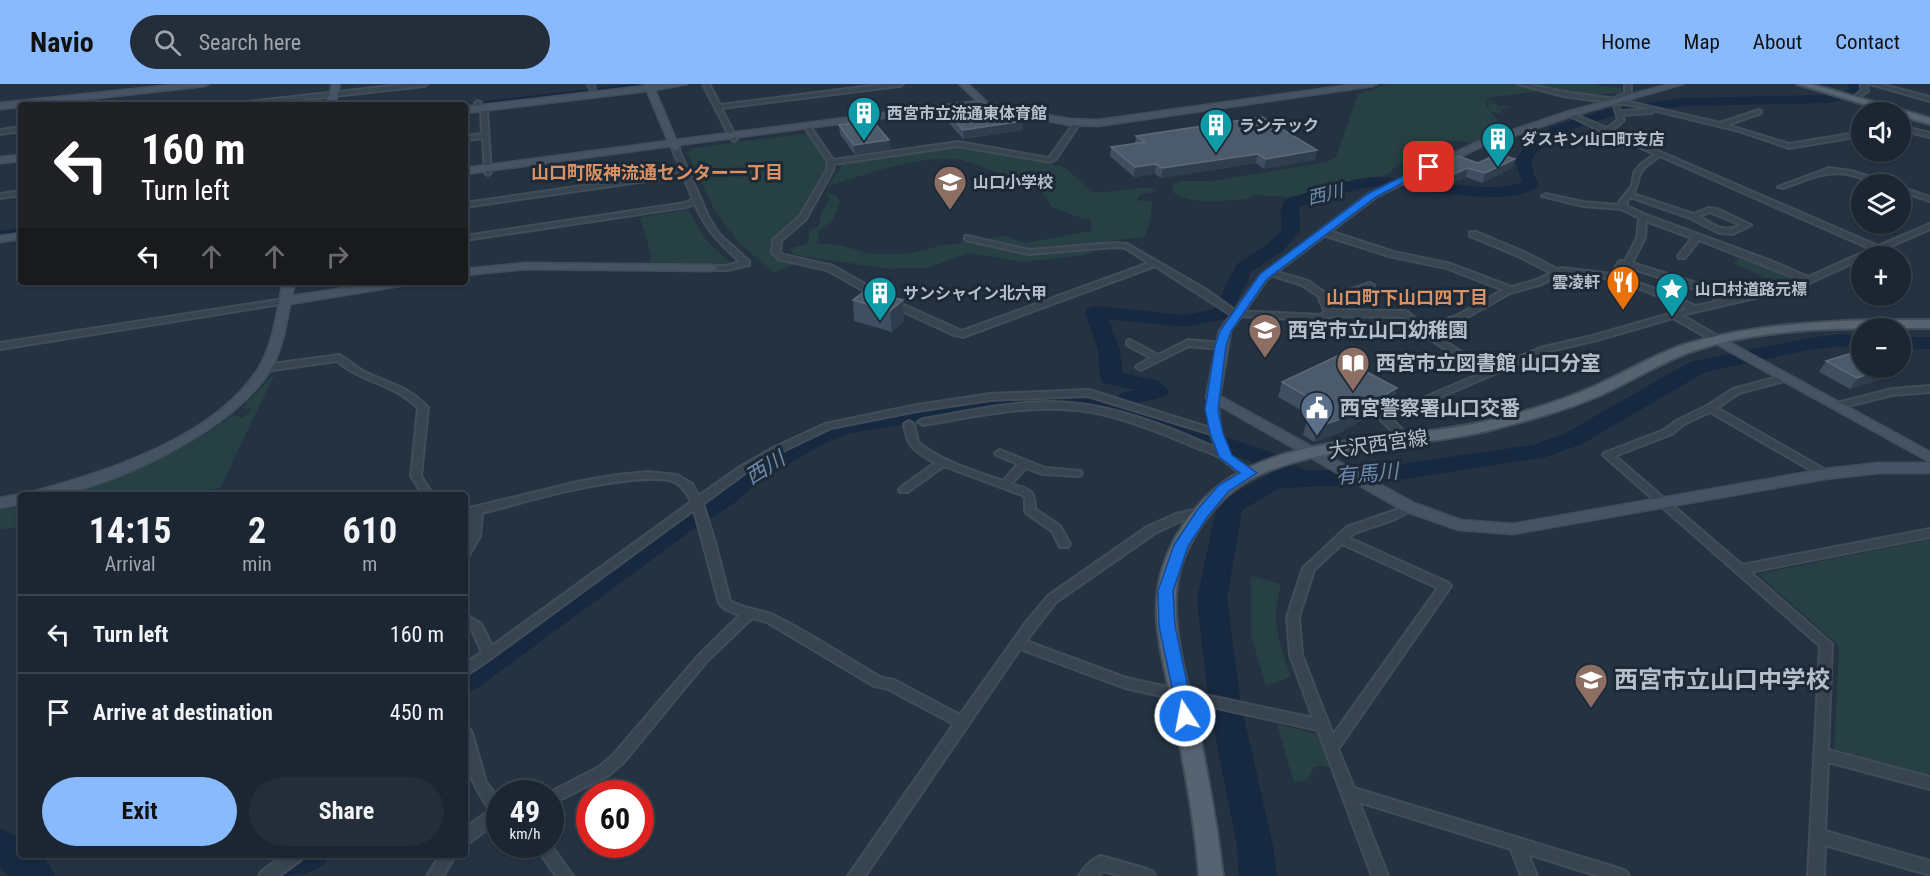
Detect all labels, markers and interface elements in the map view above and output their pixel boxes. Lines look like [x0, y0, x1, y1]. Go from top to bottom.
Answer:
search box [130, 15, 550, 69]
text: Navio [30, 26, 94, 59]
icon: search [151, 26, 184, 59]
text: Search here [199, 30, 301, 55]
text: Home [1601, 30, 1651, 54]
text: Map [1684, 30, 1720, 54]
text: About [1753, 30, 1802, 54]
text: Contact [1835, 30, 1900, 54]
building icon: 西宮市立流通東体育館 [846, 95, 882, 142]
map controls [1851, 102, 1911, 378]
button: sound [1851, 102, 1911, 162]
place label: 西宮市立流通東体育館 [887, 104, 1047, 123]
building icon: ランテック [1198, 107, 1234, 154]
place label: ランテック [1239, 116, 1319, 135]
building icon: ダスキン山口町支店 [1480, 121, 1516, 168]
text: 160 m [141, 125, 246, 174]
icon: left [42, 126, 120, 204]
place label: ダスキン山口町支店 [1521, 130, 1665, 149]
pin [1403, 141, 1454, 192]
icon: arrive [1412, 150, 1445, 183]
district label: 山口町阪神流通センター一丁目 [531, 162, 783, 183]
school or university icon: 山口小学校 [932, 164, 968, 211]
place label: 山口小学校 [973, 173, 1053, 192]
button: layers [1851, 174, 1911, 234]
text: Turn left [141, 175, 230, 207]
water label: 西川 [1305, 179, 1347, 208]
icon: left [132, 240, 165, 273]
icon: ahead [195, 240, 228, 273]
icon: ahead [258, 240, 291, 273]
icon: right [321, 240, 354, 273]
button: + [1851, 246, 1911, 306]
restaurant icon: 雲凌軒 [1605, 264, 1641, 311]
place icon: 山口村道路元標 [1654, 271, 1690, 318]
place label: 雲凌軒 [1552, 273, 1600, 292]
building icon: サンシャイン北六甲 [862, 275, 898, 322]
place label: 山口村道路元標 [1695, 280, 1807, 299]
place label: サンシャイン北六甲 [903, 284, 1047, 303]
district label: 山口町下山口四丁目 [1326, 287, 1488, 308]
school or university icon: 西宮市立山口幼稚園 [1247, 312, 1283, 359]
place label: 西宮市立山口幼稚園 [1288, 318, 1468, 342]
button: − [1851, 318, 1911, 378]
library icon: 西宮市立図書館 山口分室 [1335, 345, 1371, 392]
place label: 西宮市立図書館 山口分室 [1376, 351, 1601, 375]
public building icon: 西宮警察署山口交番 [1299, 390, 1335, 437]
place label: 西宮警察署山口交番 [1340, 396, 1520, 420]
street label: 大沢西宮線 [1327, 425, 1429, 463]
water label: 西川 [741, 446, 791, 489]
water label: 有馬川 [1335, 459, 1401, 489]
text: 14:15 [89, 510, 171, 552]
text: 2 [248, 510, 266, 552]
text: 610 [343, 510, 397, 552]
text: Arrival [105, 552, 156, 576]
text: min [242, 552, 272, 576]
text: m [362, 552, 377, 576]
icon: left [42, 618, 75, 651]
text: Turn left [93, 622, 168, 647]
text: 160 m [390, 622, 444, 647]
school or university icon: 西宮市立山口中学校 [1573, 662, 1609, 709]
place label: 西宮市立山口中学校 [1614, 666, 1830, 694]
position arrow [1153, 684, 1217, 748]
icon: arrive [42, 696, 75, 729]
text: Arrive at destination [93, 700, 273, 725]
text: 450 m [390, 700, 444, 725]
button: Exit [42, 777, 237, 846]
button: Share [249, 777, 444, 846]
speed limit sign: 60 [576, 780, 654, 858]
text: 49 [510, 794, 540, 829]
text: km/h [510, 825, 540, 843]

